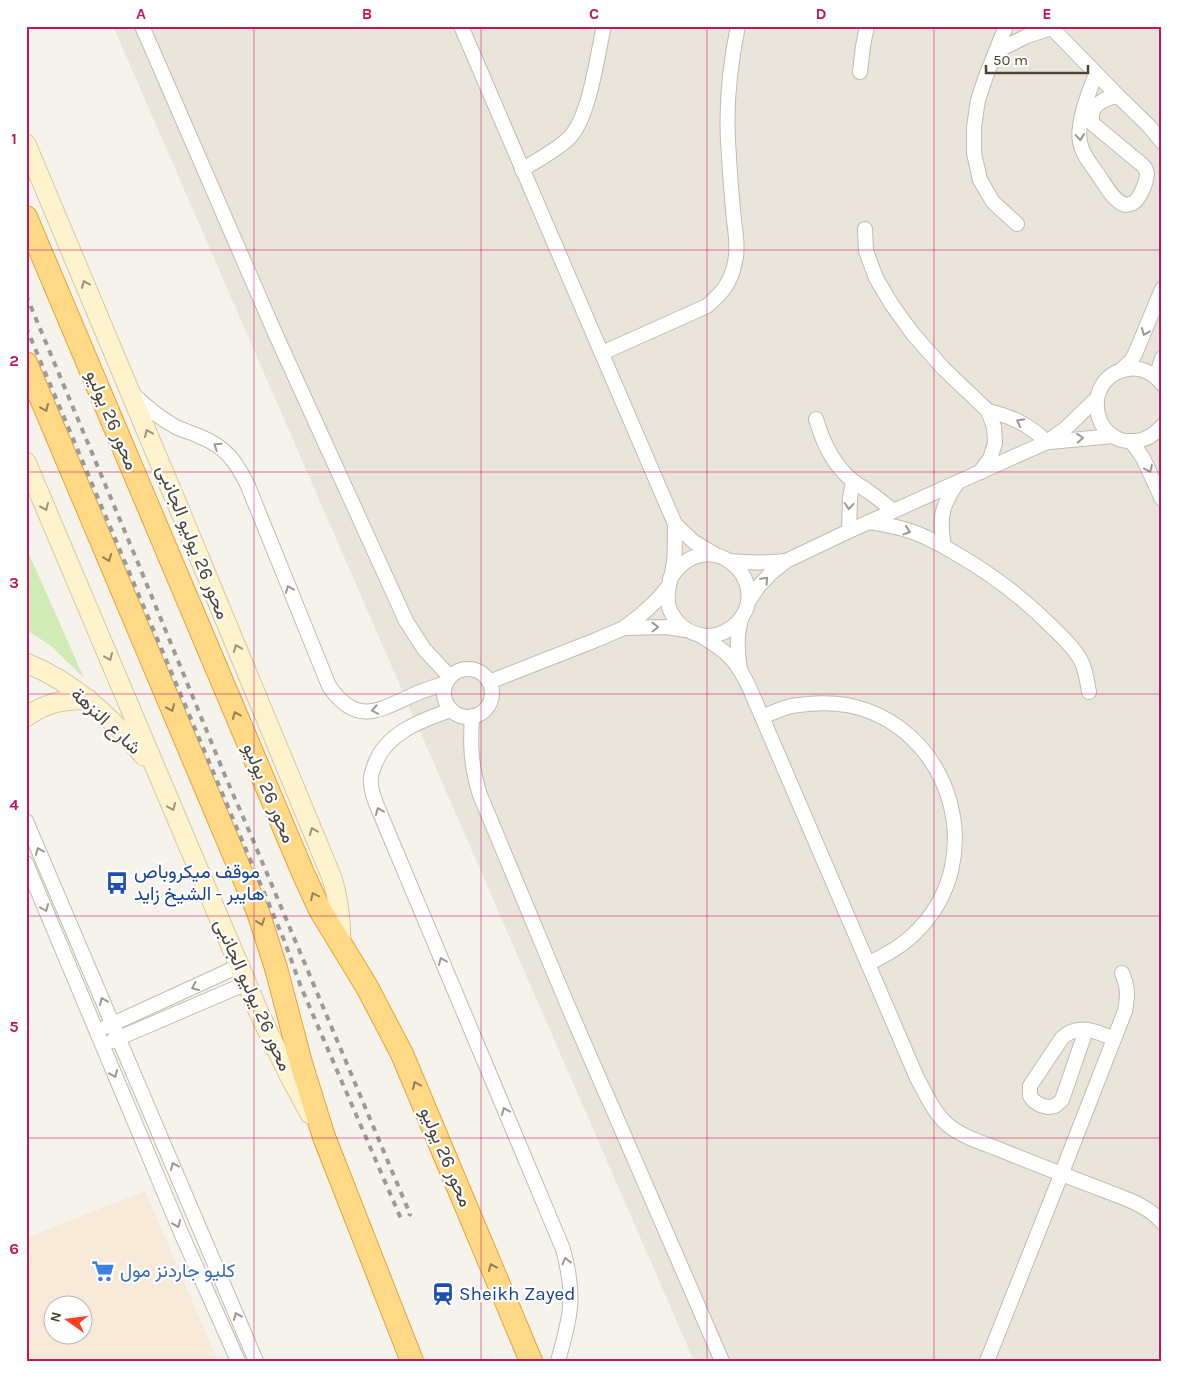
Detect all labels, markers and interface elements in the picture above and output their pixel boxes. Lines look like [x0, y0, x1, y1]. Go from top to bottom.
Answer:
text: A [136, 4, 146, 23]
text: B [362, 4, 372, 23]
text: C [589, 4, 599, 23]
text: D [816, 4, 827, 23]
text: E [1042, 4, 1052, 23]
scale bar [986, 42, 1088, 74]
text: 50 m [993, 51, 1028, 69]
text: 1 [11, 129, 17, 148]
one-way arrow [1075, 134, 1086, 142]
one-way arrow [81, 280, 91, 289]
one-way arrow [1141, 327, 1151, 336]
text: 2 [9, 351, 19, 370]
street label: محور 26 يوليو [81, 367, 143, 473]
one-way arrow [39, 403, 50, 412]
one-way arrow [1016, 418, 1025, 428]
one-way arrow [144, 429, 154, 438]
one-way arrow [1076, 433, 1084, 444]
one-way arrow [213, 442, 222, 452]
street label: محور 26 يوليو الجانبى [152, 462, 234, 622]
one-way arrow [1142, 464, 1153, 473]
one-way arrow [39, 502, 50, 511]
one-way arrow [844, 502, 855, 510]
one-way arrow [903, 525, 911, 535]
one-way arrow [102, 553, 113, 562]
text: 3 [9, 573, 19, 592]
one-way arrow [759, 577, 768, 586]
one-way arrow [285, 585, 295, 594]
one-way arrow [652, 622, 659, 632]
one-way arrow [233, 644, 243, 653]
one-way arrow [102, 652, 113, 661]
street label: شارع النزهة [66, 683, 146, 760]
one-way arrow [165, 703, 176, 712]
one-way arrow [371, 704, 380, 715]
one-way arrow [232, 711, 243, 720]
street label: محور 26 يوليو [238, 740, 300, 846]
text: 4 [9, 795, 19, 814]
one-way arrow [165, 802, 176, 811]
one-way arrow [375, 807, 385, 816]
one-way arrow [308, 827, 319, 836]
one-way arrow [35, 847, 46, 856]
place label: موقف ميكروباص هايبر - الشيخ زايد [134, 861, 265, 907]
bus stop icon: موقف ميكروباص هايبر - الشيخ زايد [104, 870, 130, 896]
one-way arrow [310, 892, 320, 901]
one-way arrow [39, 903, 49, 912]
street label: محور 26 يوليو الجانبى [209, 915, 297, 1075]
one-way arrow [255, 917, 265, 926]
one-way arrow [437, 957, 448, 966]
one-way arrow [191, 980, 200, 991]
one-way arrow [99, 997, 110, 1006]
text: 5 [9, 1017, 19, 1036]
one-way arrow [108, 1069, 119, 1078]
one-way arrow [412, 1081, 423, 1090]
street label: محور 26 يوليو [415, 1104, 477, 1210]
one-way arrow [500, 1107, 511, 1116]
one-way arrow [169, 1162, 180, 1171]
one-way arrow [171, 1219, 182, 1228]
text: 6 [9, 1239, 19, 1258]
one-way arrow [561, 1257, 572, 1266]
supermarket icon: كليو جاردنز مول [90, 1258, 116, 1284]
place label: كليو جاردنز مول [120, 1260, 235, 1282]
one-way arrow [488, 1263, 499, 1272]
station icon: Sheikh Zayed [430, 1281, 456, 1307]
place label: Sheikh Zayed [459, 1283, 576, 1305]
north arrow [42, 1294, 92, 1344]
text: N [46, 1310, 65, 1324]
one-way arrow [233, 1312, 243, 1321]

